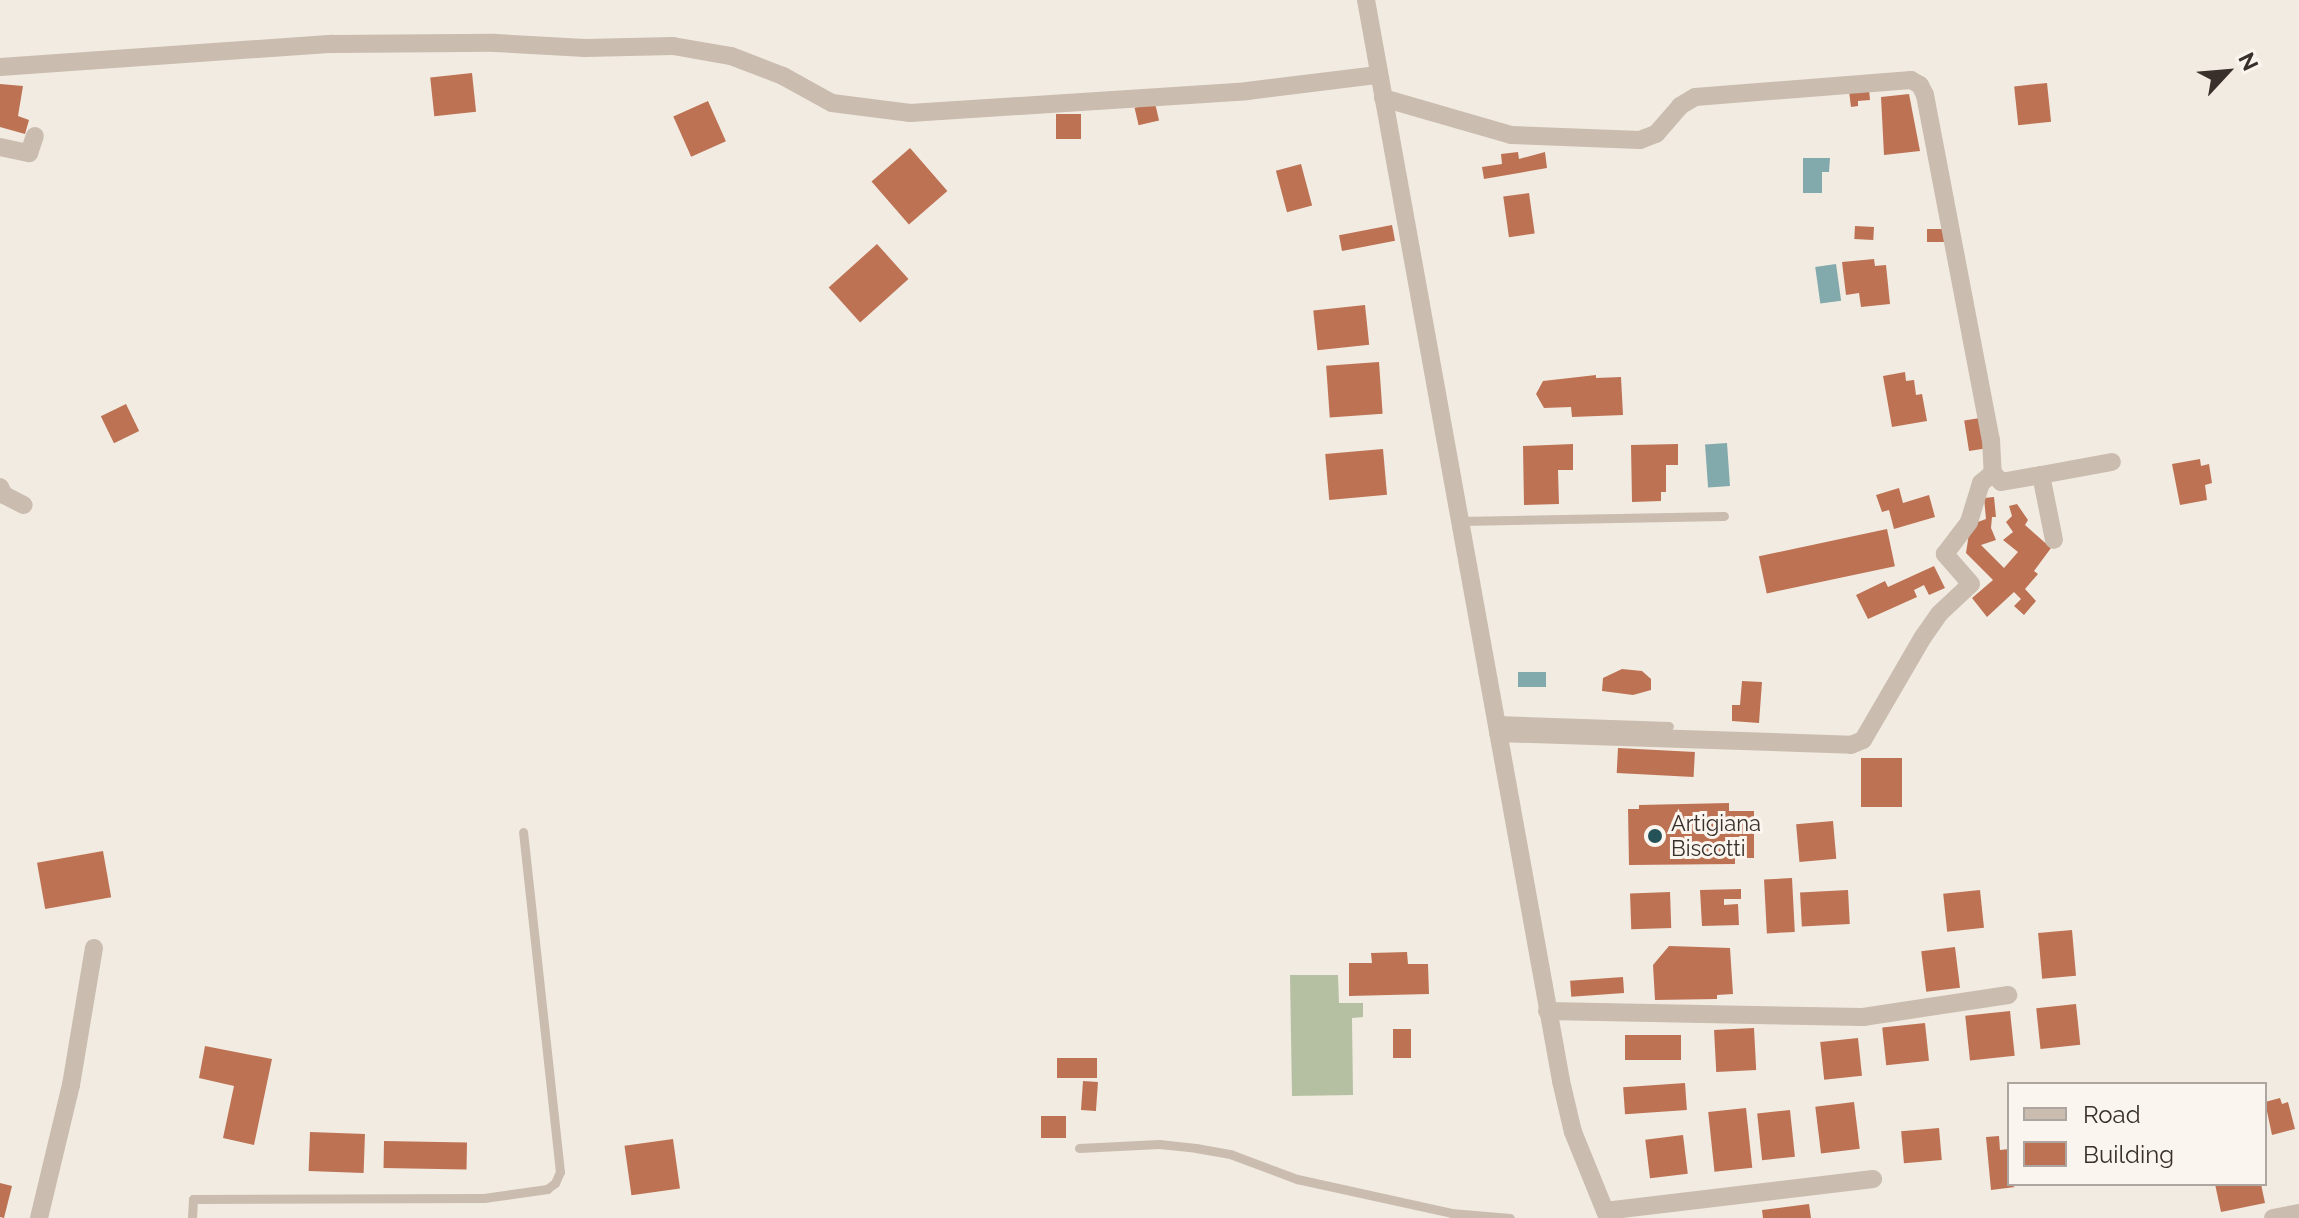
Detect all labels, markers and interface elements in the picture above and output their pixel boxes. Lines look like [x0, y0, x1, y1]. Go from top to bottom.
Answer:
north arrow [2187, 32, 2267, 112]
text: N [2233, 48, 2264, 75]
place label: Artigiana Biscotti [1671, 810, 1761, 862]
marker: Artigiana Biscotti [1646, 827, 1664, 845]
legend [2007, 1082, 2267, 1186]
text: Road [2083, 1100, 2141, 1129]
text: Building [2083, 1140, 2174, 1169]

